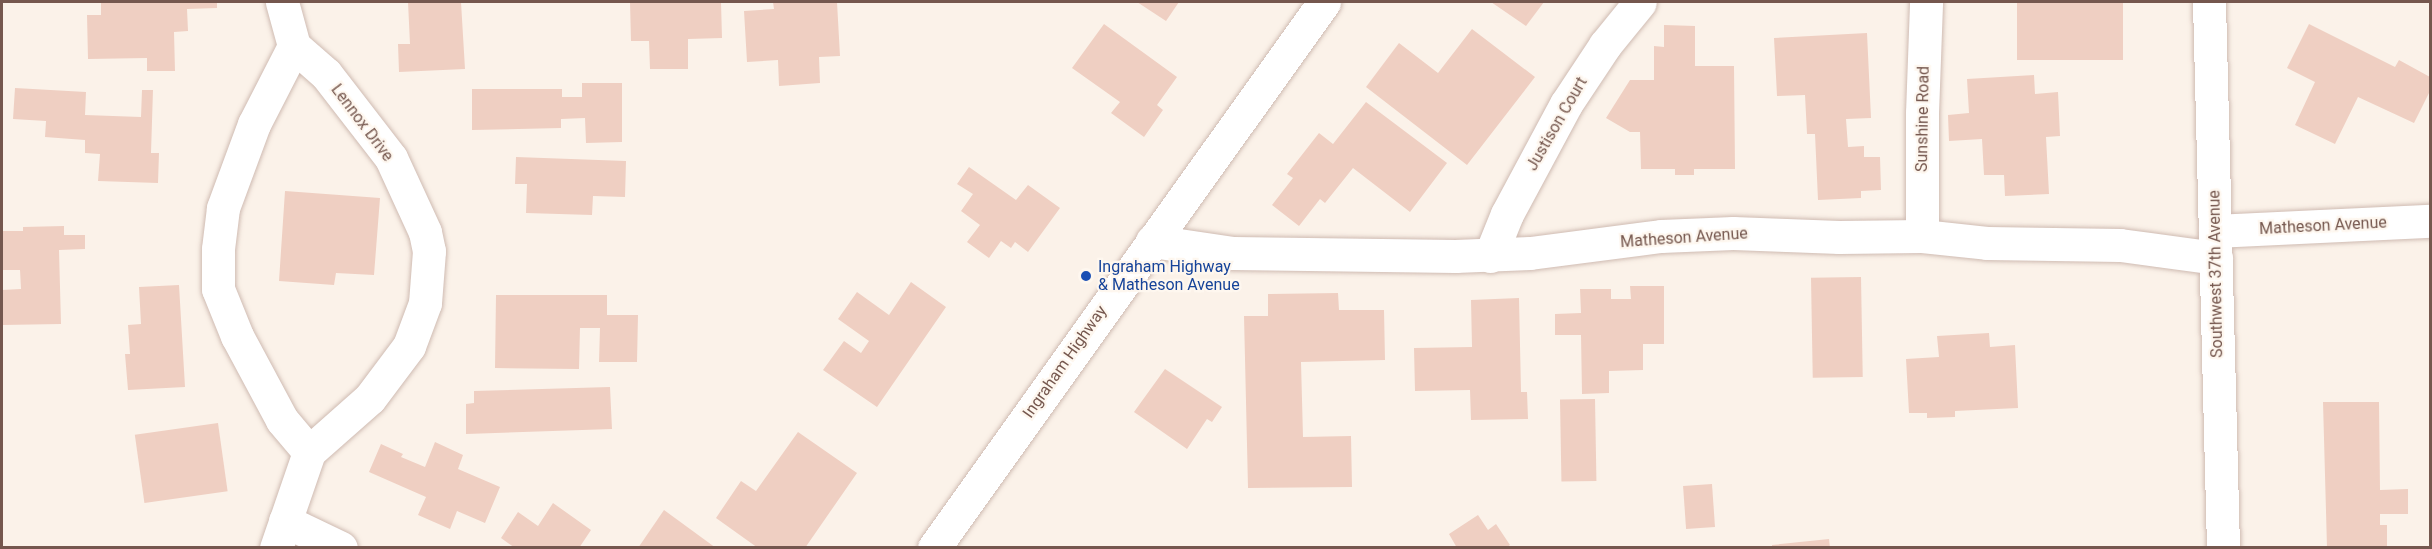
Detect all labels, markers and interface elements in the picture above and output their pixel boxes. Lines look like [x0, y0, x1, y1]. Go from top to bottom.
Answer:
street label: Sunshine Road [1912, 66, 1934, 172]
street label: Justison Court [1523, 74, 1591, 174]
street label: Lennox Drive [327, 81, 397, 165]
street label: Southwest 37th Avenue [2205, 190, 2227, 358]
street label: Matheson Avenue [2259, 213, 2387, 239]
street label: Matheson Avenue [1620, 224, 1748, 252]
place label: Ingraham Highway & Matheson Avenue [1098, 257, 1240, 295]
marker: Ingraham Highway & Matheson Avenue [1079, 269, 1093, 283]
street label: Ingraham Highway [1019, 302, 1111, 422]

